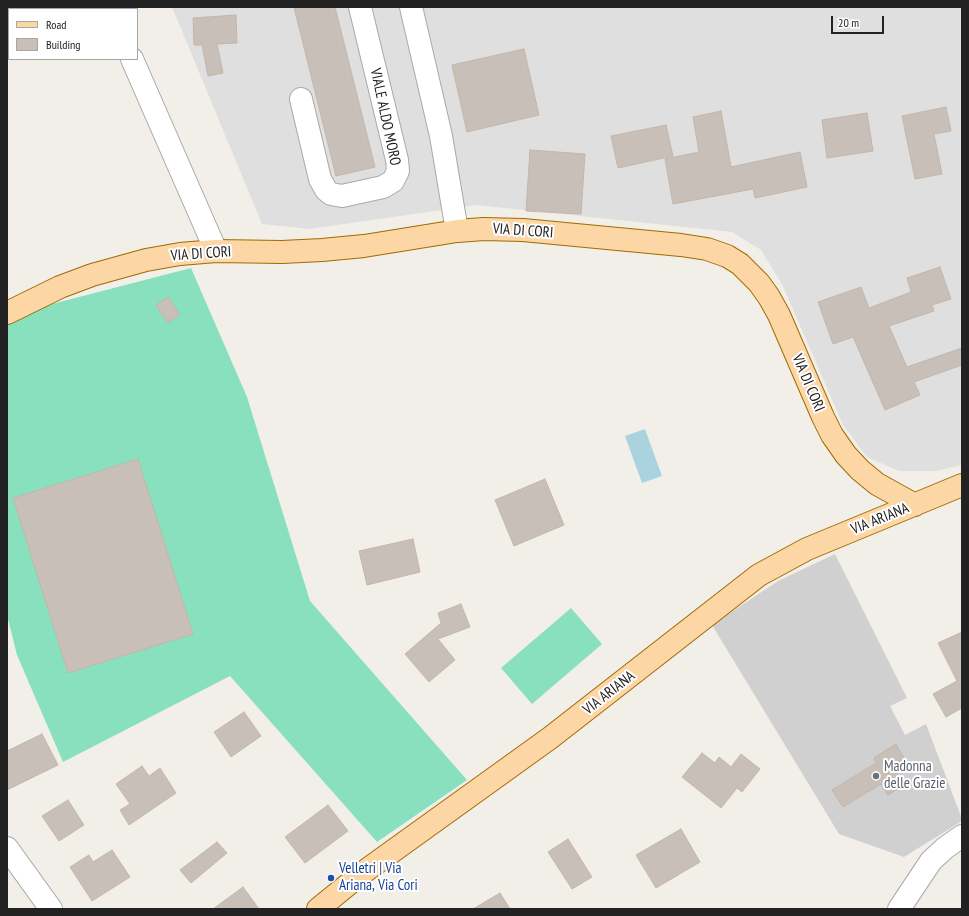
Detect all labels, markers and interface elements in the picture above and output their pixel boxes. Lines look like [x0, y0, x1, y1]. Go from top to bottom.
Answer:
legend [8, 8, 138, 60]
scale bar [833, 8, 886, 34]
text: 20 m [838, 15, 859, 30]
text: Road [46, 17, 66, 32]
text: Building [46, 37, 81, 52]
street label: VIALE ALDO MORO [366, 67, 404, 167]
street label: VIA DI CORI [492, 220, 554, 242]
street label: VIA DI CORI [170, 243, 232, 265]
street label: VIA DI CORI [788, 352, 828, 414]
street label: VIA ARIANA [848, 499, 912, 539]
street label: VIA ARIANA [580, 667, 638, 719]
place label: Madonna delle Grazie [884, 758, 945, 793]
marker: Madonna delle Grazie [871, 771, 881, 781]
place label: Velletri | Via Ariana, Via Cori [339, 860, 418, 895]
marker: Velletri | Via Ariana, Via Cori [326, 873, 336, 883]

